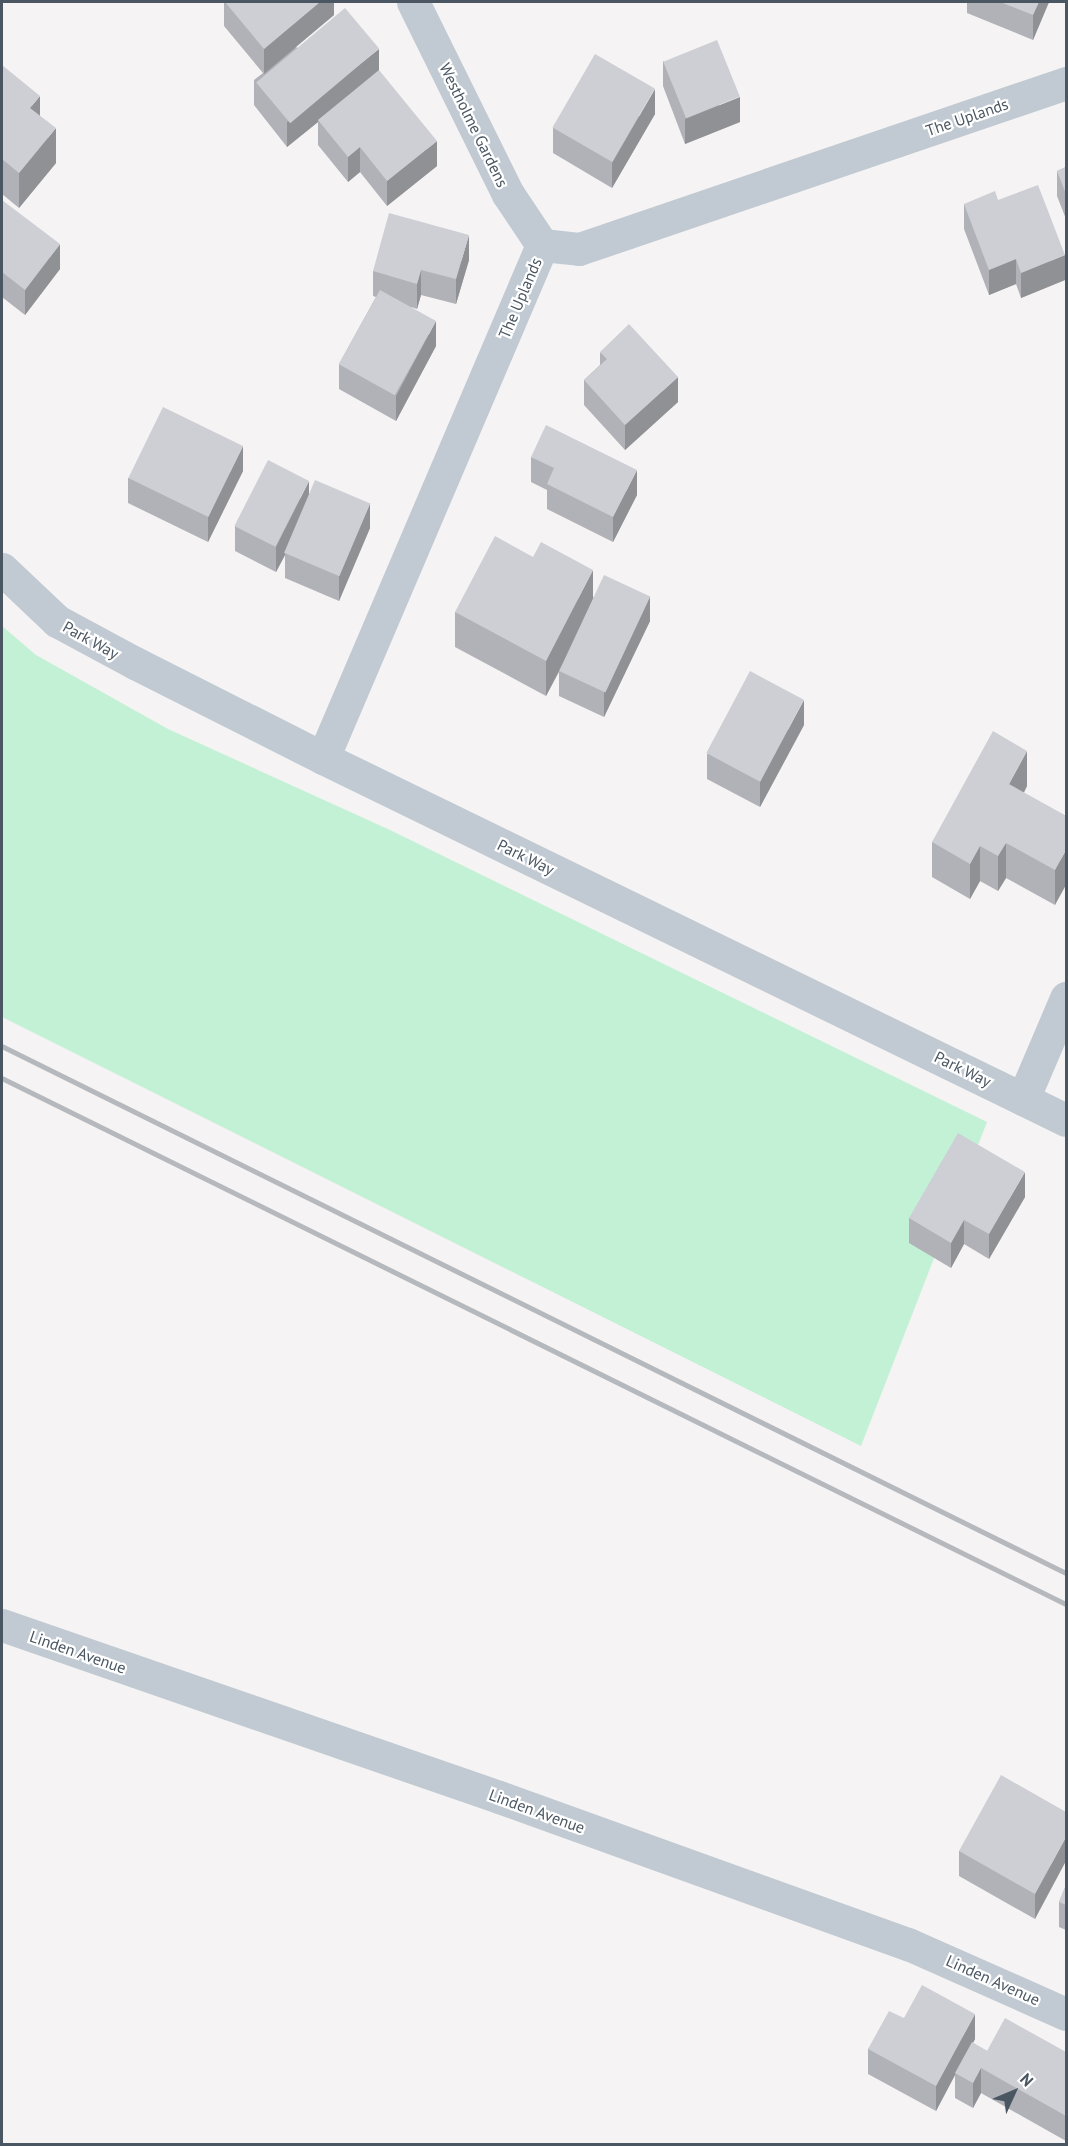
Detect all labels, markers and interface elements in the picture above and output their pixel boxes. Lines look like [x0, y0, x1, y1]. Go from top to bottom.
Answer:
street label: Westholme Gardens [436, 60, 512, 190]
street label: The Uplands [923, 94, 1011, 140]
street label: The Uplands [494, 255, 546, 341]
street label: Park Way [59, 617, 123, 663]
street label: Park Way [494, 835, 558, 879]
street label: Park Way [931, 1047, 995, 1091]
street label: Linden Avenue [27, 1626, 129, 1678]
street label: Linden Avenue [486, 1785, 588, 1837]
street label: Linden Avenue [943, 1951, 1043, 2009]
north arrow [984, 2062, 1044, 2122]
text: N [1016, 2069, 1038, 2090]

